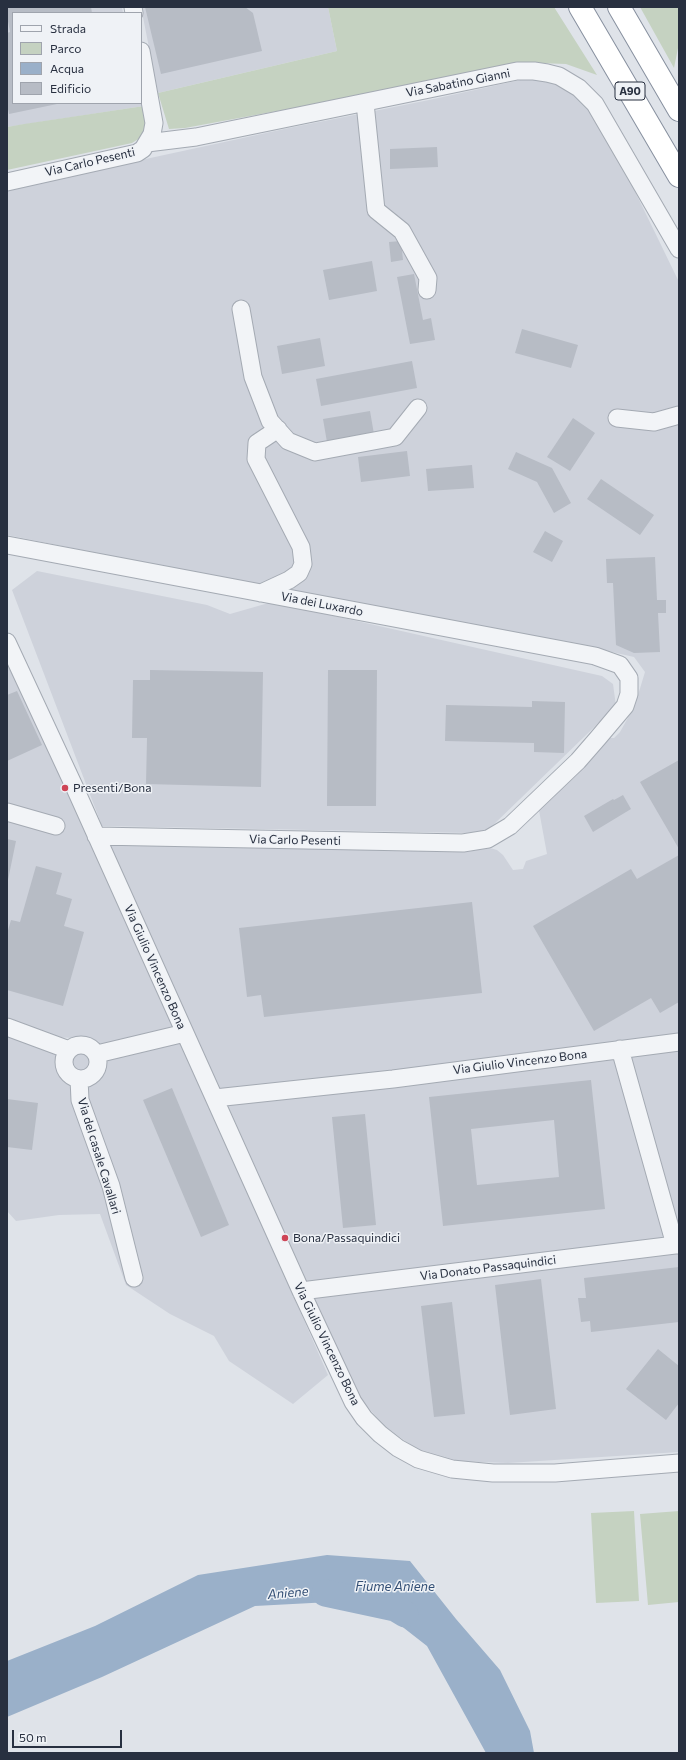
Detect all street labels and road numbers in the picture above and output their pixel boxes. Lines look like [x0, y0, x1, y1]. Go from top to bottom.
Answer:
street label: Via Sabatino Gianni [405, 66, 511, 100]
road number: A90 [615, 82, 645, 100]
street label: Via Carlo Pesenti [44, 145, 136, 179]
street label: Via dei Luxardo [280, 589, 364, 619]
street label: Via Carlo Pesenti [249, 832, 341, 848]
street label: Via Giulio Vincenzo Bona [121, 902, 189, 1032]
street label: Via Giulio Vincenzo Bona [452, 1047, 588, 1077]
street label: Via del casale Cavallari [74, 1096, 124, 1216]
street label: Via Donato Passaquindici [419, 1253, 557, 1283]
street label: Via Giulio Vincenzo Bona [291, 1280, 363, 1408]

